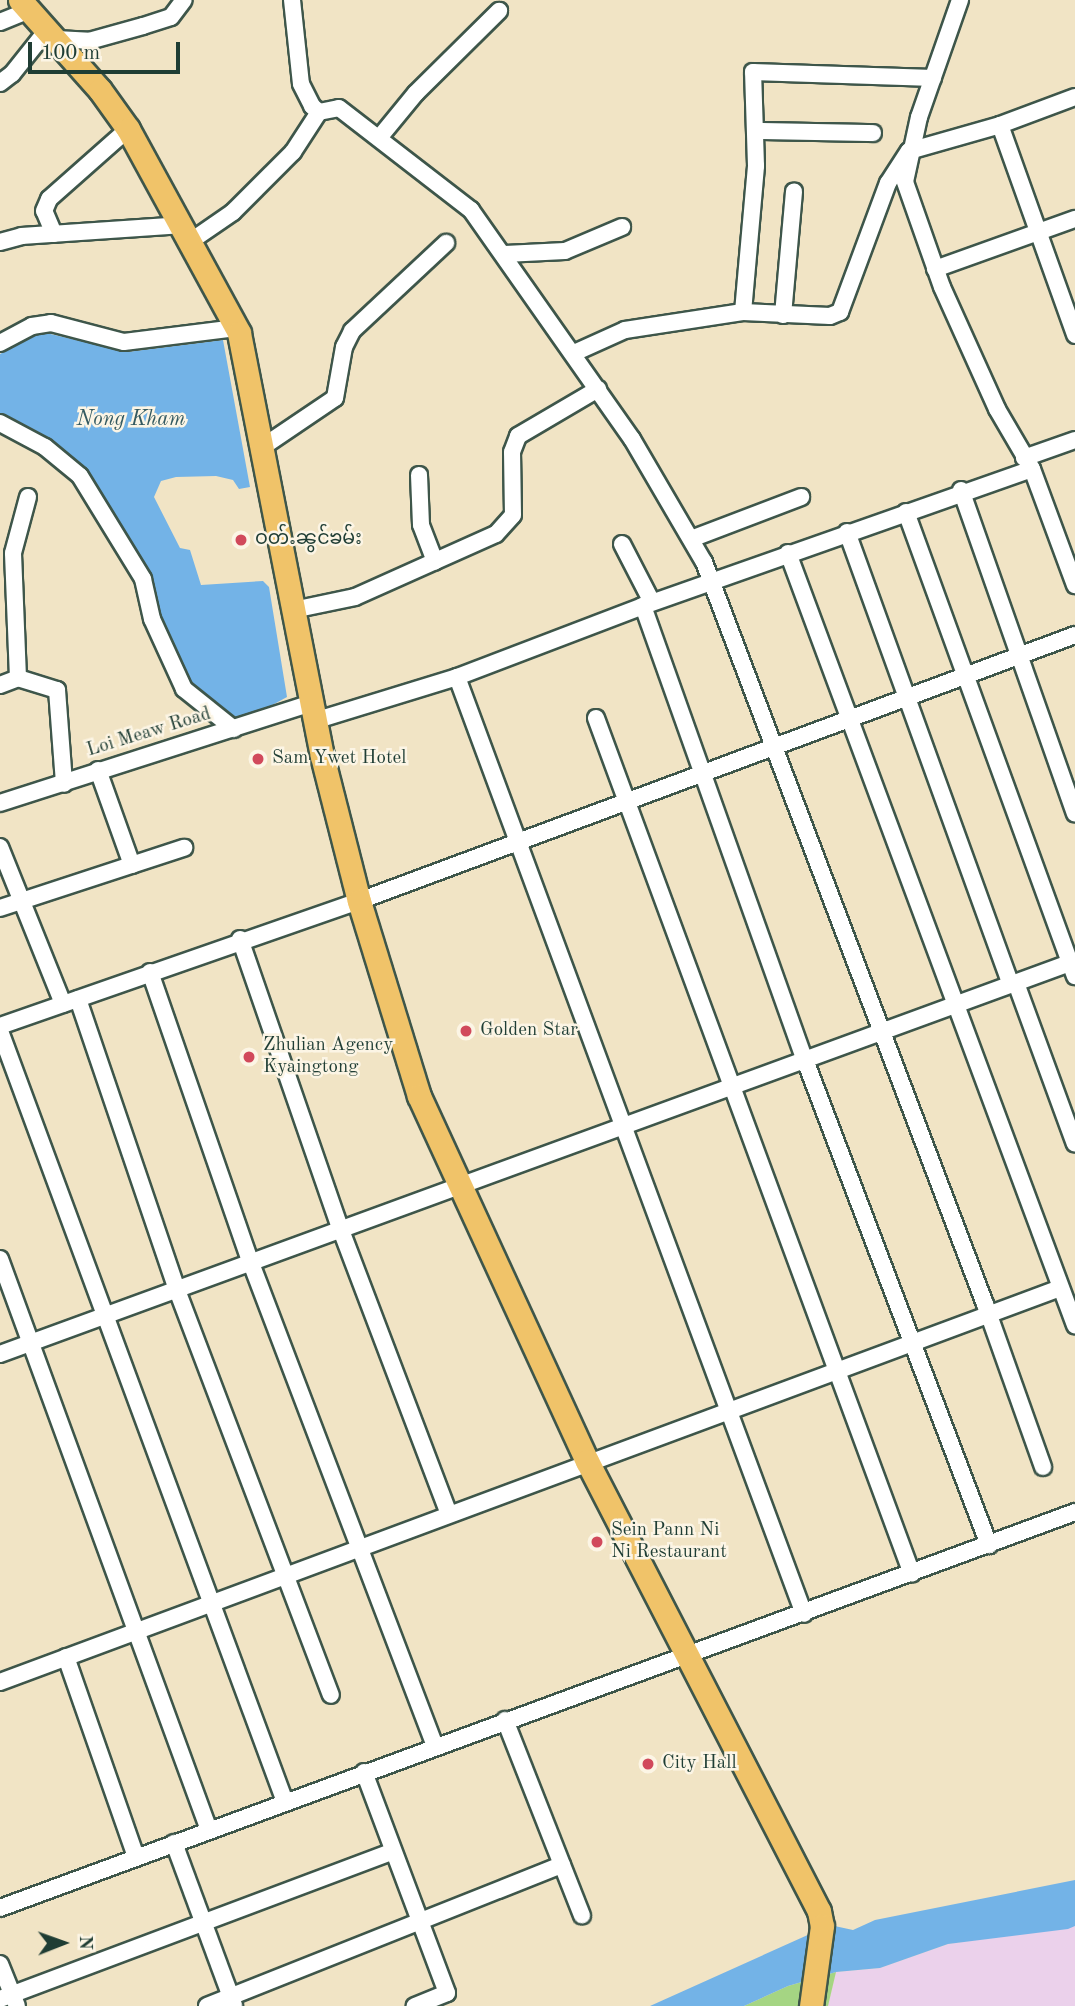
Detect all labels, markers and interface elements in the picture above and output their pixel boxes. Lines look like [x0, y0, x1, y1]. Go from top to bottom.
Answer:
scale bar [32, 28, 184, 72]
text: 100 m [41, 43, 100, 64]
water label: Nong Kham [76, 407, 186, 433]
place label: ဝတ်ႉၼွင်ၶမ်း [255, 529, 362, 551]
marker: ဝတ်ႉၼွင်ၶမ်း [233, 532, 249, 548]
street label: Loi Meaw Road [84, 703, 214, 763]
place label: Sam Ywet Hotel [272, 748, 406, 770]
marker: Sam Ywet Hotel [250, 751, 266, 767]
place label: Golden Star [480, 1020, 578, 1042]
marker: Golden Star [458, 1023, 474, 1039]
place label: Zhulian Agency Kyaingtong [263, 1035, 393, 1079]
marker: Zhulian Agency Kyaingtong [241, 1049, 257, 1065]
place label: Sein Pann Ni Ni Restaurant [611, 1520, 727, 1564]
marker: Sein Pann Ni Ni Restaurant [589, 1534, 605, 1550]
place label: City Hall [662, 1753, 737, 1775]
marker: City Hall [640, 1756, 656, 1772]
north arrow [28, 1908, 98, 1978]
text: N [75, 1935, 94, 1950]

